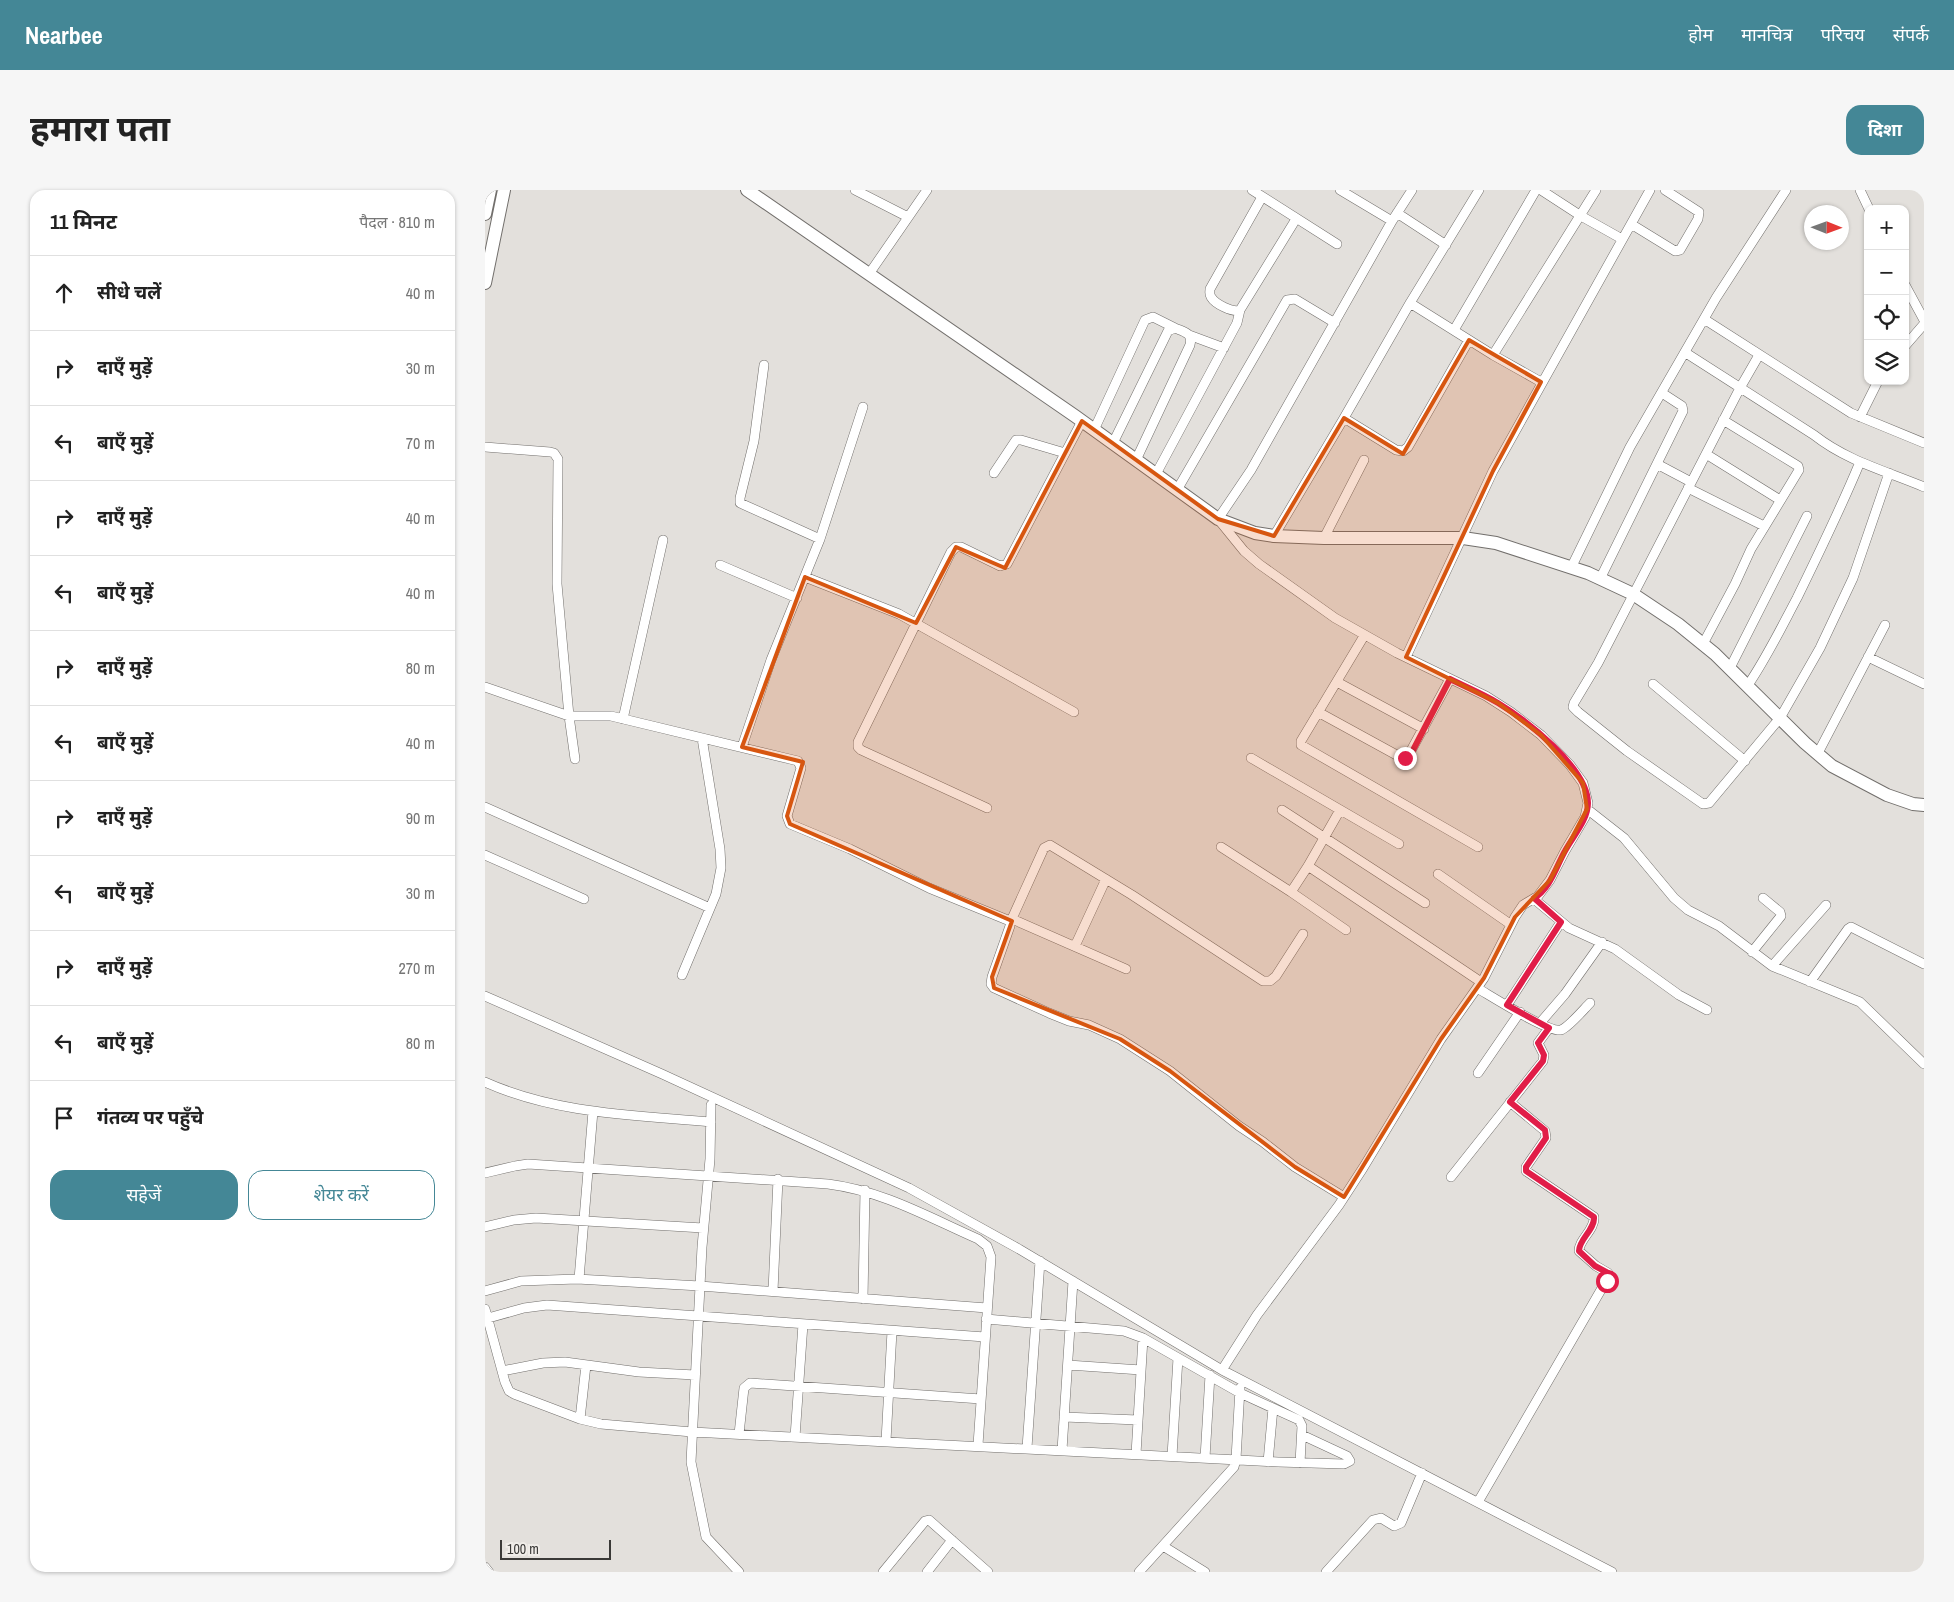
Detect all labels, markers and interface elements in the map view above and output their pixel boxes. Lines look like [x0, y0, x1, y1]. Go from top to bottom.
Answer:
text: Nearbee [25, 19, 103, 51]
text: होम [1688, 22, 1713, 47]
text: मानचित्र [1741, 22, 1793, 47]
text: परिचय [1821, 22, 1865, 47]
text: संपर्क [1893, 22, 1929, 47]
text: हमारा पता [30, 105, 170, 152]
button: दिशा [1846, 105, 1924, 155]
north arrow [1804, 205, 1849, 250]
map controls [1864, 205, 1909, 385]
button: + [1864, 205, 1909, 250]
text: 11 मिनट [50, 207, 117, 236]
text: पैदल · 810 m [359, 211, 435, 233]
button: − [1864, 250, 1909, 295]
icon: ahead [50, 279, 78, 307]
text: सीधे चलें [97, 279, 161, 305]
text: 40 m [406, 282, 435, 304]
button: locate [1864, 295, 1909, 340]
button: layers [1864, 340, 1909, 385]
icon: right [50, 354, 78, 382]
text: दाएँ मुड़ें [97, 354, 152, 380]
text: 30 m [406, 357, 435, 379]
icon: left [50, 429, 78, 457]
text: बाएँ मुड़ें [97, 429, 153, 455]
text: 70 m [406, 432, 435, 454]
icon: right [50, 504, 78, 532]
text: दाएँ मुड़ें [97, 504, 152, 530]
text: 40 m [406, 507, 435, 529]
icon: left [50, 579, 78, 607]
text: बाएँ मुड़ें [97, 579, 153, 605]
text: 40 m [406, 582, 435, 604]
icon: right [50, 654, 78, 682]
text: दाएँ मुड़ें [97, 654, 152, 680]
text: 80 m [406, 657, 435, 679]
icon: left [50, 729, 78, 757]
text: बाएँ मुड़ें [97, 729, 153, 755]
text: 40 m [406, 732, 435, 754]
route end [1394, 747, 1417, 770]
icon: right [50, 804, 78, 832]
text: दाएँ मुड़ें [97, 804, 152, 830]
text: 90 m [406, 807, 435, 829]
icon: left [50, 879, 78, 907]
text: बाएँ मुड़ें [97, 879, 153, 905]
text: 30 m [406, 882, 435, 904]
icon: right [50, 954, 78, 982]
text: दाएँ मुड़ें [97, 954, 152, 980]
text: 270 m [399, 957, 435, 979]
icon: left [50, 1029, 78, 1057]
text: बाएँ मुड़ें [97, 1029, 153, 1055]
text: 80 m [406, 1032, 435, 1054]
icon: arrive [50, 1104, 78, 1132]
text: गंतव्य पर पहुँचे [97, 1104, 203, 1130]
button: सहेजें [50, 1170, 238, 1220]
button: शेयर करें [248, 1170, 435, 1220]
route start [1596, 1270, 1619, 1293]
scale bar [500, 1537, 611, 1560]
text: 100 m [507, 1540, 539, 1558]

